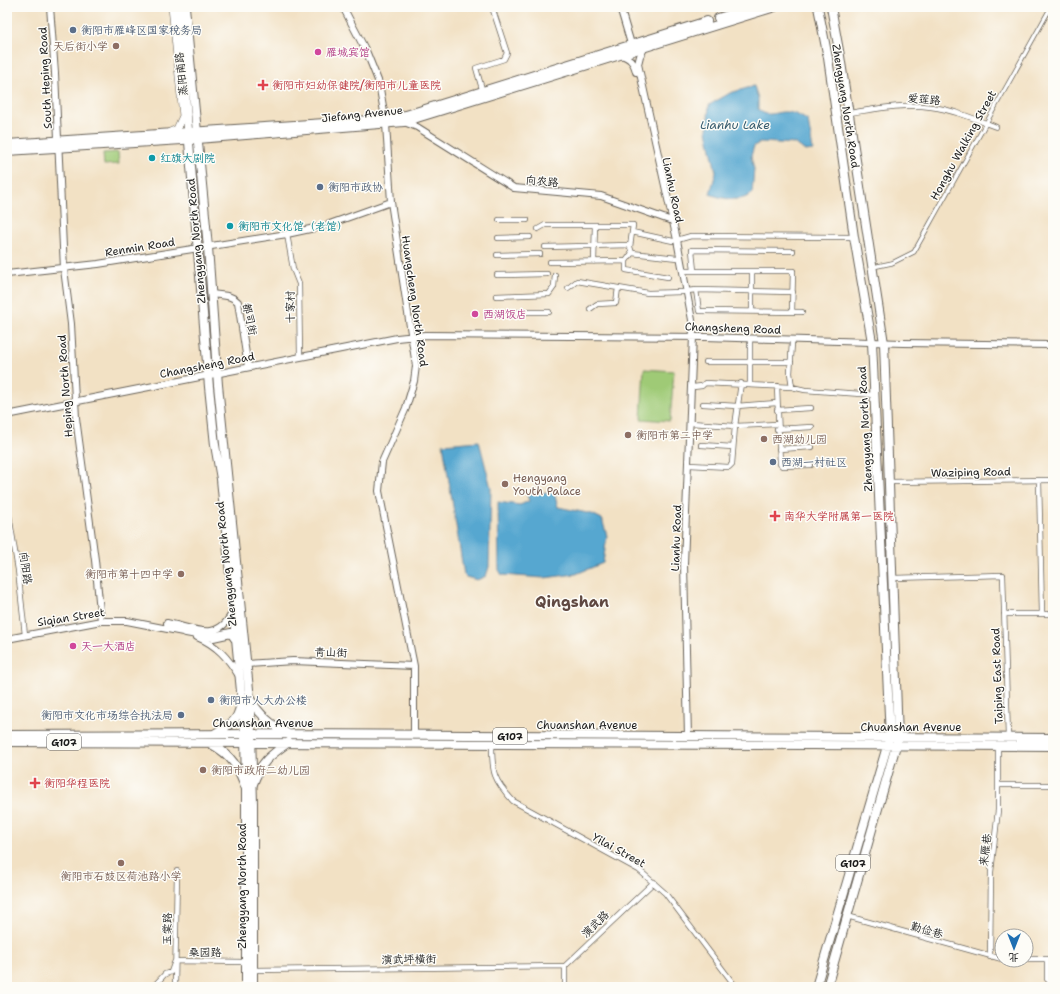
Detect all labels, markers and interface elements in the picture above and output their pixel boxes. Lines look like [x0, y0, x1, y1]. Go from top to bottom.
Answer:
place label: 衡阳市雁峰区国家税务局 [81, 23, 202, 38]
marker: 衡阳市雁峰区国家税务局 [68, 25, 78, 35]
street label: South Heping Road [35, 27, 56, 129]
place label: 天后街小学 [53, 39, 108, 54]
marker: 天后街小学 [111, 41, 121, 51]
street label: Zhengyang North Road [828, 43, 863, 169]
place label: 雁城宾馆 [326, 45, 370, 60]
marker: 雁城宾馆 [313, 47, 323, 57]
street label: 蒸阳南路 [172, 51, 191, 97]
place label: 衡阳市妇幼保健院/衡阳市儿童医院 [272, 78, 441, 93]
marker: 衡阳市妇幼保健院/衡阳市儿童医院 [257, 79, 269, 91]
street label: Honghu Walking Street [927, 87, 1000, 203]
street label: 爱莲路 [907, 91, 941, 108]
street label: Jiefang Avenue [321, 103, 404, 126]
water label: Lianhu Lake [700, 117, 770, 133]
place label: 红旗大剧院 [160, 151, 215, 166]
marker: 红旗大剧院 [147, 153, 157, 163]
street label: Lianhu Road [658, 156, 687, 224]
street label: 向农路 [525, 173, 559, 190]
street label: Zhengyang North Road [184, 178, 209, 304]
place label: 衡阳市政协 [328, 180, 383, 195]
marker: 衡阳市政协 [315, 182, 325, 192]
place label: 衡阳市文化馆（老馆） [238, 219, 348, 234]
marker: 衡阳市文化馆（老馆） [225, 221, 235, 231]
street label: Renmin Road [104, 235, 176, 260]
street label: Huangcheng North Road [398, 235, 431, 368]
street label: 十家村 [283, 290, 298, 324]
street label: 都司街 [239, 301, 260, 338]
place label: 西湖饭店 [483, 307, 527, 322]
marker: 西湖饭店 [470, 309, 480, 319]
street label: Changsheng Road [685, 319, 781, 338]
street label: Heping North Road [54, 334, 77, 438]
street label: Changsheng Road [158, 349, 256, 382]
street label: Zhengyang North Road [855, 366, 876, 492]
place label: 衡阳市第二中学 [636, 428, 713, 443]
marker: 衡阳市第二中学 [623, 430, 633, 440]
place label: 西湖幼儿园 [772, 432, 827, 447]
marker: 西湖幼儿园 [759, 434, 769, 444]
place label: 西湖一村社区 [781, 455, 847, 470]
marker: 西湖一村社区 [768, 457, 778, 467]
street label: Waziping Road [931, 464, 1011, 481]
place label: Hengyang Youth Palace [513, 471, 581, 499]
marker: Hengyang Youth Palace [500, 479, 510, 489]
street label: Zhengyang North Road [212, 501, 241, 627]
street label: Lianhu Road [668, 504, 685, 572]
place label: 南华大学附属第一医院 [784, 509, 894, 524]
marker: 南华大学附属第一医院 [769, 510, 781, 522]
street label: 向阳路 [16, 551, 35, 585]
place label: 衡阳市第十四中学 [85, 567, 173, 582]
marker: 衡阳市第十四中学 [176, 569, 186, 579]
district label: Qingshan [535, 592, 609, 612]
street label: Siqian Street [36, 605, 106, 630]
street label: Taiping East Road [988, 628, 1007, 724]
place label: 天一大酒店 [81, 639, 136, 654]
marker: 天一大酒店 [68, 641, 78, 651]
street label: 青山街 [314, 644, 349, 661]
place label: 衡阳市人大办公楼 [219, 693, 307, 708]
marker: 衡阳市人大办公楼 [206, 695, 216, 705]
place label: 衡阳市文化市场综合执法局 [41, 708, 173, 723]
marker: 衡阳市文化市场综合执法局 [176, 710, 186, 720]
street label: Chuanshan Avenue [212, 716, 314, 731]
street label: Chuanshan Avenue [536, 718, 638, 733]
street label: Chuanshan Avenue [860, 720, 962, 735]
road number: G107 [493, 728, 527, 744]
road number: G107 [47, 734, 81, 750]
place label: 衡阳市政府二幼儿园 [211, 763, 310, 778]
marker: 衡阳市政府二幼儿园 [198, 765, 208, 775]
place label: 衡阳华程医院 [44, 776, 110, 791]
marker: 衡阳华程医院 [29, 777, 41, 789]
street label: Zhengyang North Road [235, 823, 250, 949]
street label: Yilai Street [589, 830, 648, 871]
street label: 来雁巷 [976, 833, 995, 867]
road number: G107 [836, 855, 870, 871]
marker: 衡阳市石鼓区荷池路小学 [116, 858, 126, 868]
place label: 衡阳市石鼓区荷池路小学 [61, 869, 182, 884]
street label: 演武路 [578, 908, 612, 941]
street label: 玉棠路 [160, 912, 175, 946]
street label: 勤俭巷 [909, 919, 945, 942]
north arrow [994, 928, 1034, 968]
street label: 桑园路 [189, 945, 222, 960]
text: 北 [1009, 950, 1020, 965]
street label: 演武坪横街 [381, 952, 438, 967]

